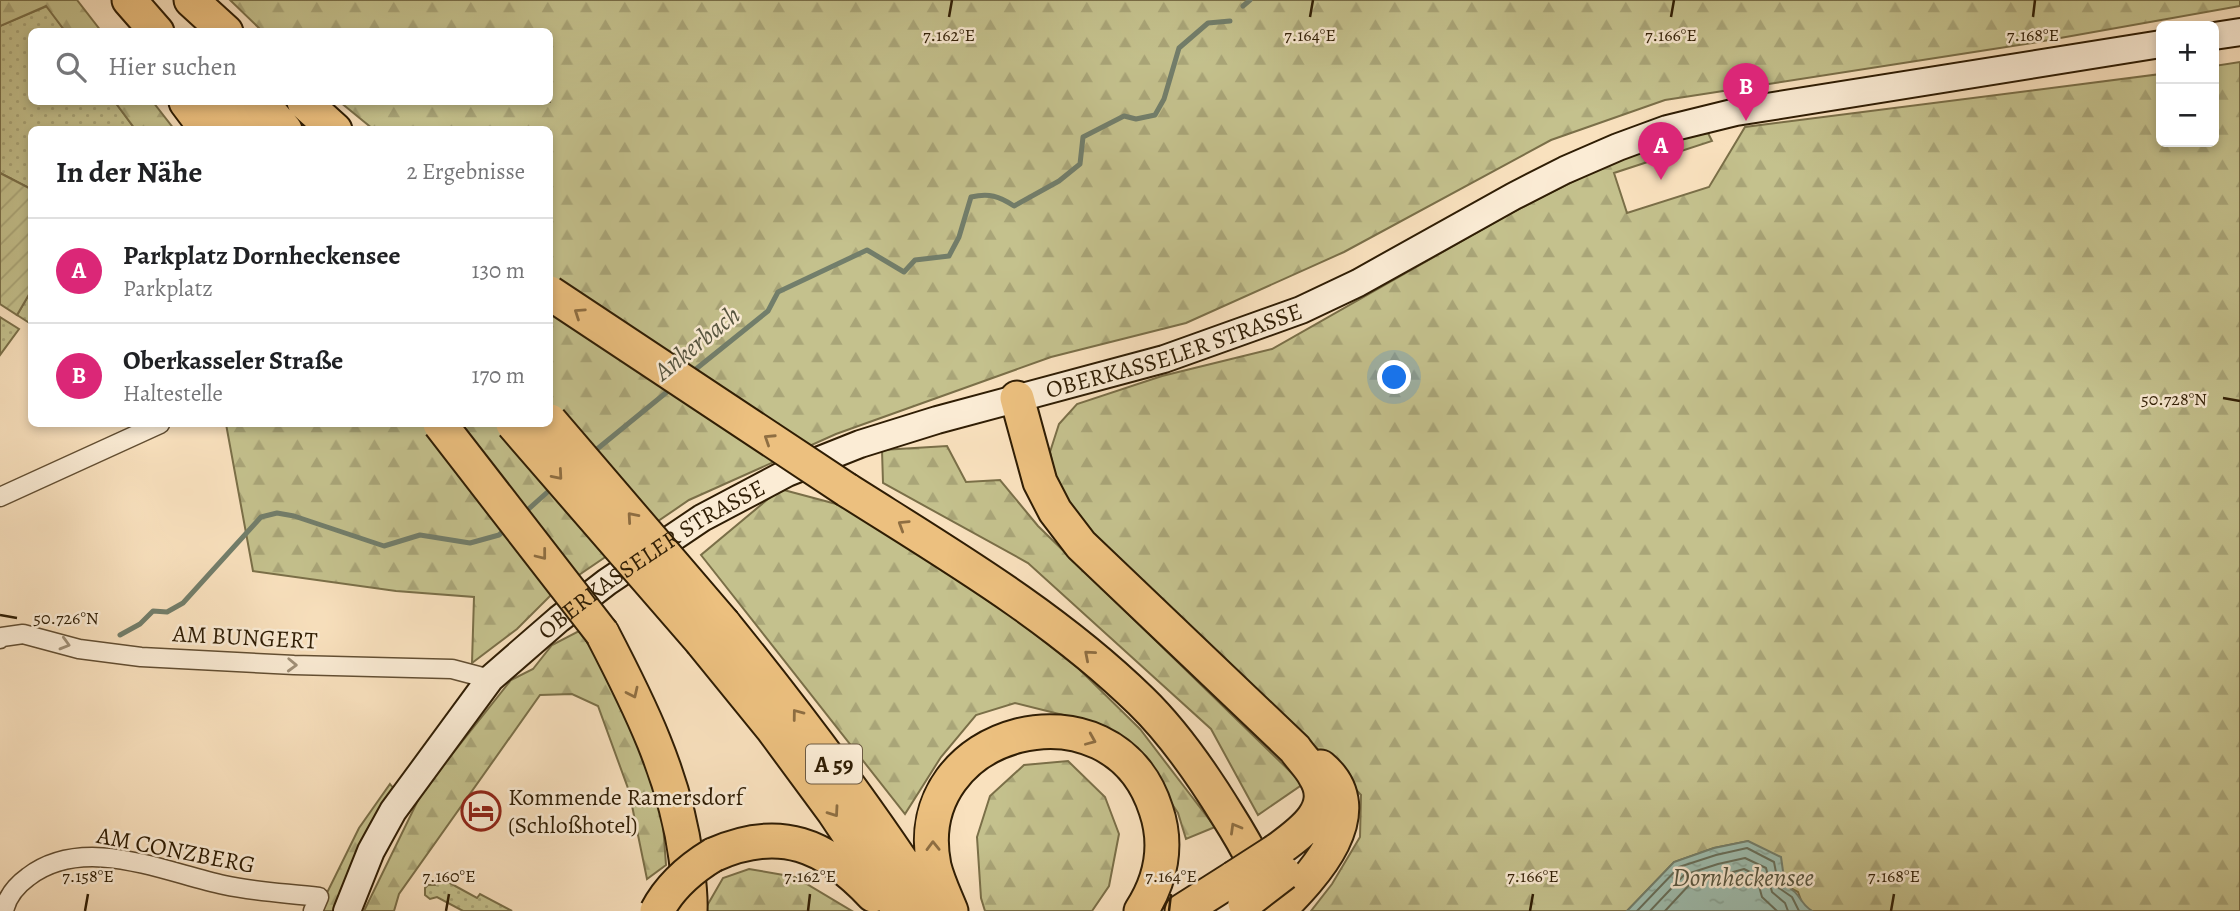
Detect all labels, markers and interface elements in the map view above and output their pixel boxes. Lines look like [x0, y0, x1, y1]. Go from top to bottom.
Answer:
map controls [2156, 21, 2219, 147]
button: + [2156, 21, 2219, 84]
text: 7.162°E [923, 23, 975, 47]
text: 7.164°E [1284, 23, 1336, 47]
text: 7.166°E [1645, 23, 1697, 47]
text: 7.168°E [2007, 23, 2059, 47]
search box [28, 28, 553, 105]
icon: search [52, 48, 90, 86]
text: Hier suchen [108, 49, 237, 84]
pin: B [1723, 63, 1769, 121]
button: − [2156, 84, 2219, 147]
pin: A [1638, 122, 1684, 180]
text: In der Nähe [56, 152, 202, 192]
text: 2 Ergebnisse [406, 156, 525, 187]
text: Parkplatz Dornheckensee [123, 238, 400, 273]
text: A [72, 255, 86, 286]
text: 130 m [472, 255, 525, 286]
text: Parkplatz [123, 273, 213, 304]
street label: OBERKASSELER STRASSE [1042, 295, 1307, 406]
water label: Ankerbach [645, 297, 748, 390]
one-way arrow [574, 309, 587, 321]
text: Oberkasseler Straße [123, 343, 343, 378]
text: B [72, 360, 86, 391]
text: 170 m [472, 360, 525, 391]
your location [1377, 360, 1411, 394]
text: Haltestelle [123, 378, 223, 409]
text: 50.728°N [2141, 387, 2207, 411]
one-way arrow [764, 434, 777, 447]
one-way arrow [550, 466, 562, 479]
street label: OBERKASSELER STRASSE [531, 471, 771, 646]
one-way arrow [628, 512, 640, 525]
one-way arrow [897, 521, 910, 534]
one-way arrow [533, 547, 546, 560]
text: 50.726°N [33, 606, 99, 630]
street label: AM BUNGERT [171, 617, 318, 657]
one-way arrow [59, 636, 71, 651]
one-way arrow [1084, 651, 1097, 663]
one-way arrow [286, 657, 297, 672]
one-way arrow [625, 686, 639, 698]
one-way arrow [792, 710, 805, 722]
one-way arrow [1084, 732, 1097, 746]
road number: A 59 [806, 744, 862, 784]
place label: Kommende Ramersdorf (Schloßhotel) [508, 781, 746, 841]
hotel icon: Kommende Ramersdorf (Schloßhotel) [460, 790, 502, 832]
one-way arrow [826, 804, 838, 817]
street label: AM CONZBERG [93, 819, 258, 881]
one-way arrow [1230, 822, 1243, 835]
one-way arrow [925, 840, 941, 851]
water label: Dornheckensee [1672, 860, 1814, 895]
text: 7.158°E [62, 864, 114, 888]
text: 7.160°E [422, 864, 476, 888]
text: 7.162°E [784, 864, 836, 888]
text: 7.164°E [1145, 864, 1197, 888]
text: 7.166°E [1507, 864, 1559, 888]
text: 7.168°E [1868, 864, 1920, 888]

